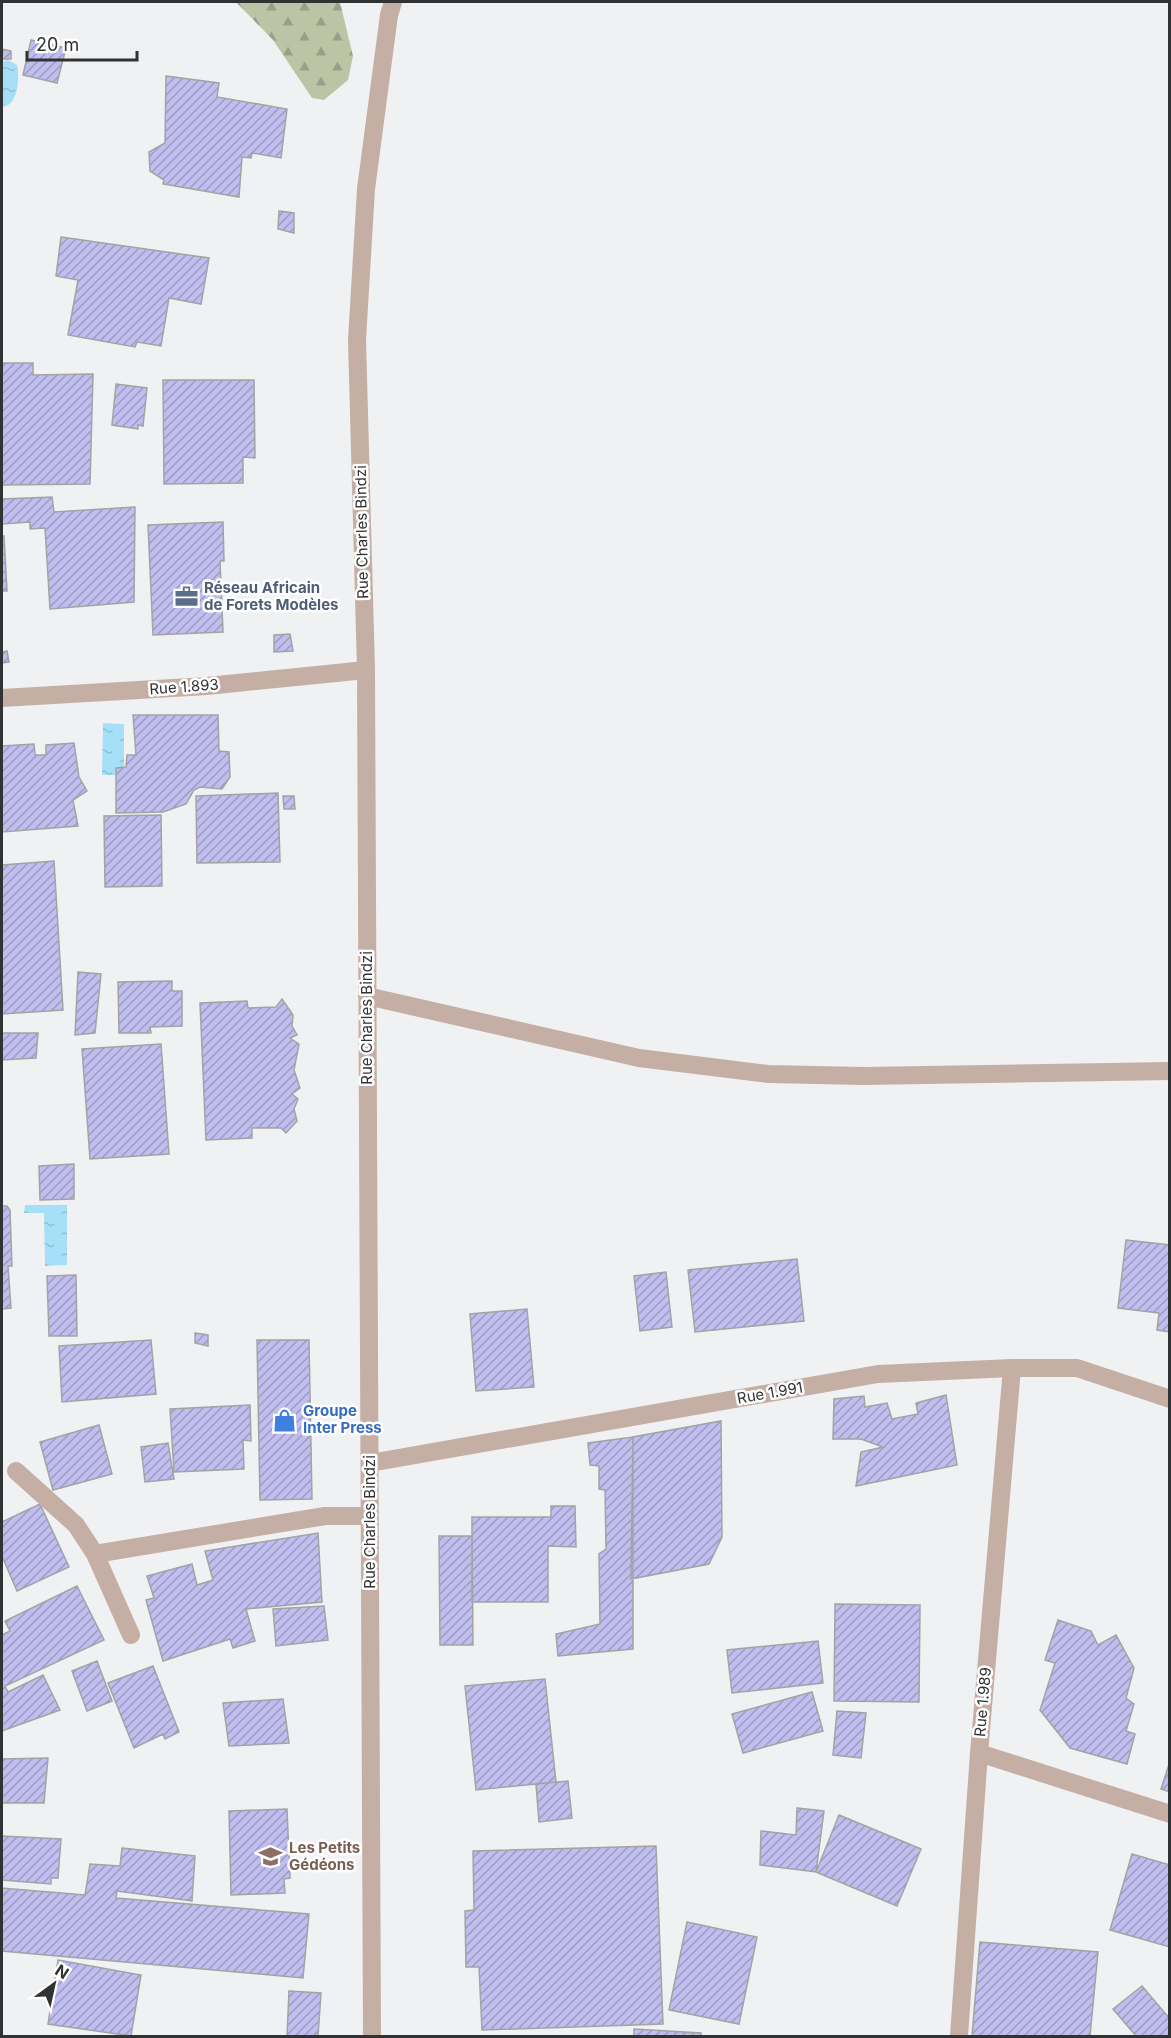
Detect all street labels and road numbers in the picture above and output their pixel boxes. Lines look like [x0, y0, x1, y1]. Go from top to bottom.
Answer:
street label: Rue Charles Bindzi [351, 465, 372, 599]
street label: Rue 1.893 [149, 675, 219, 698]
street label: Rue Charles Bindzi [357, 951, 376, 1085]
street label: Rue 1.991 [736, 1377, 804, 1408]
street label: Rue Charles Bindzi [360, 1455, 379, 1589]
street label: Rue 1.989 [970, 1666, 995, 1738]

